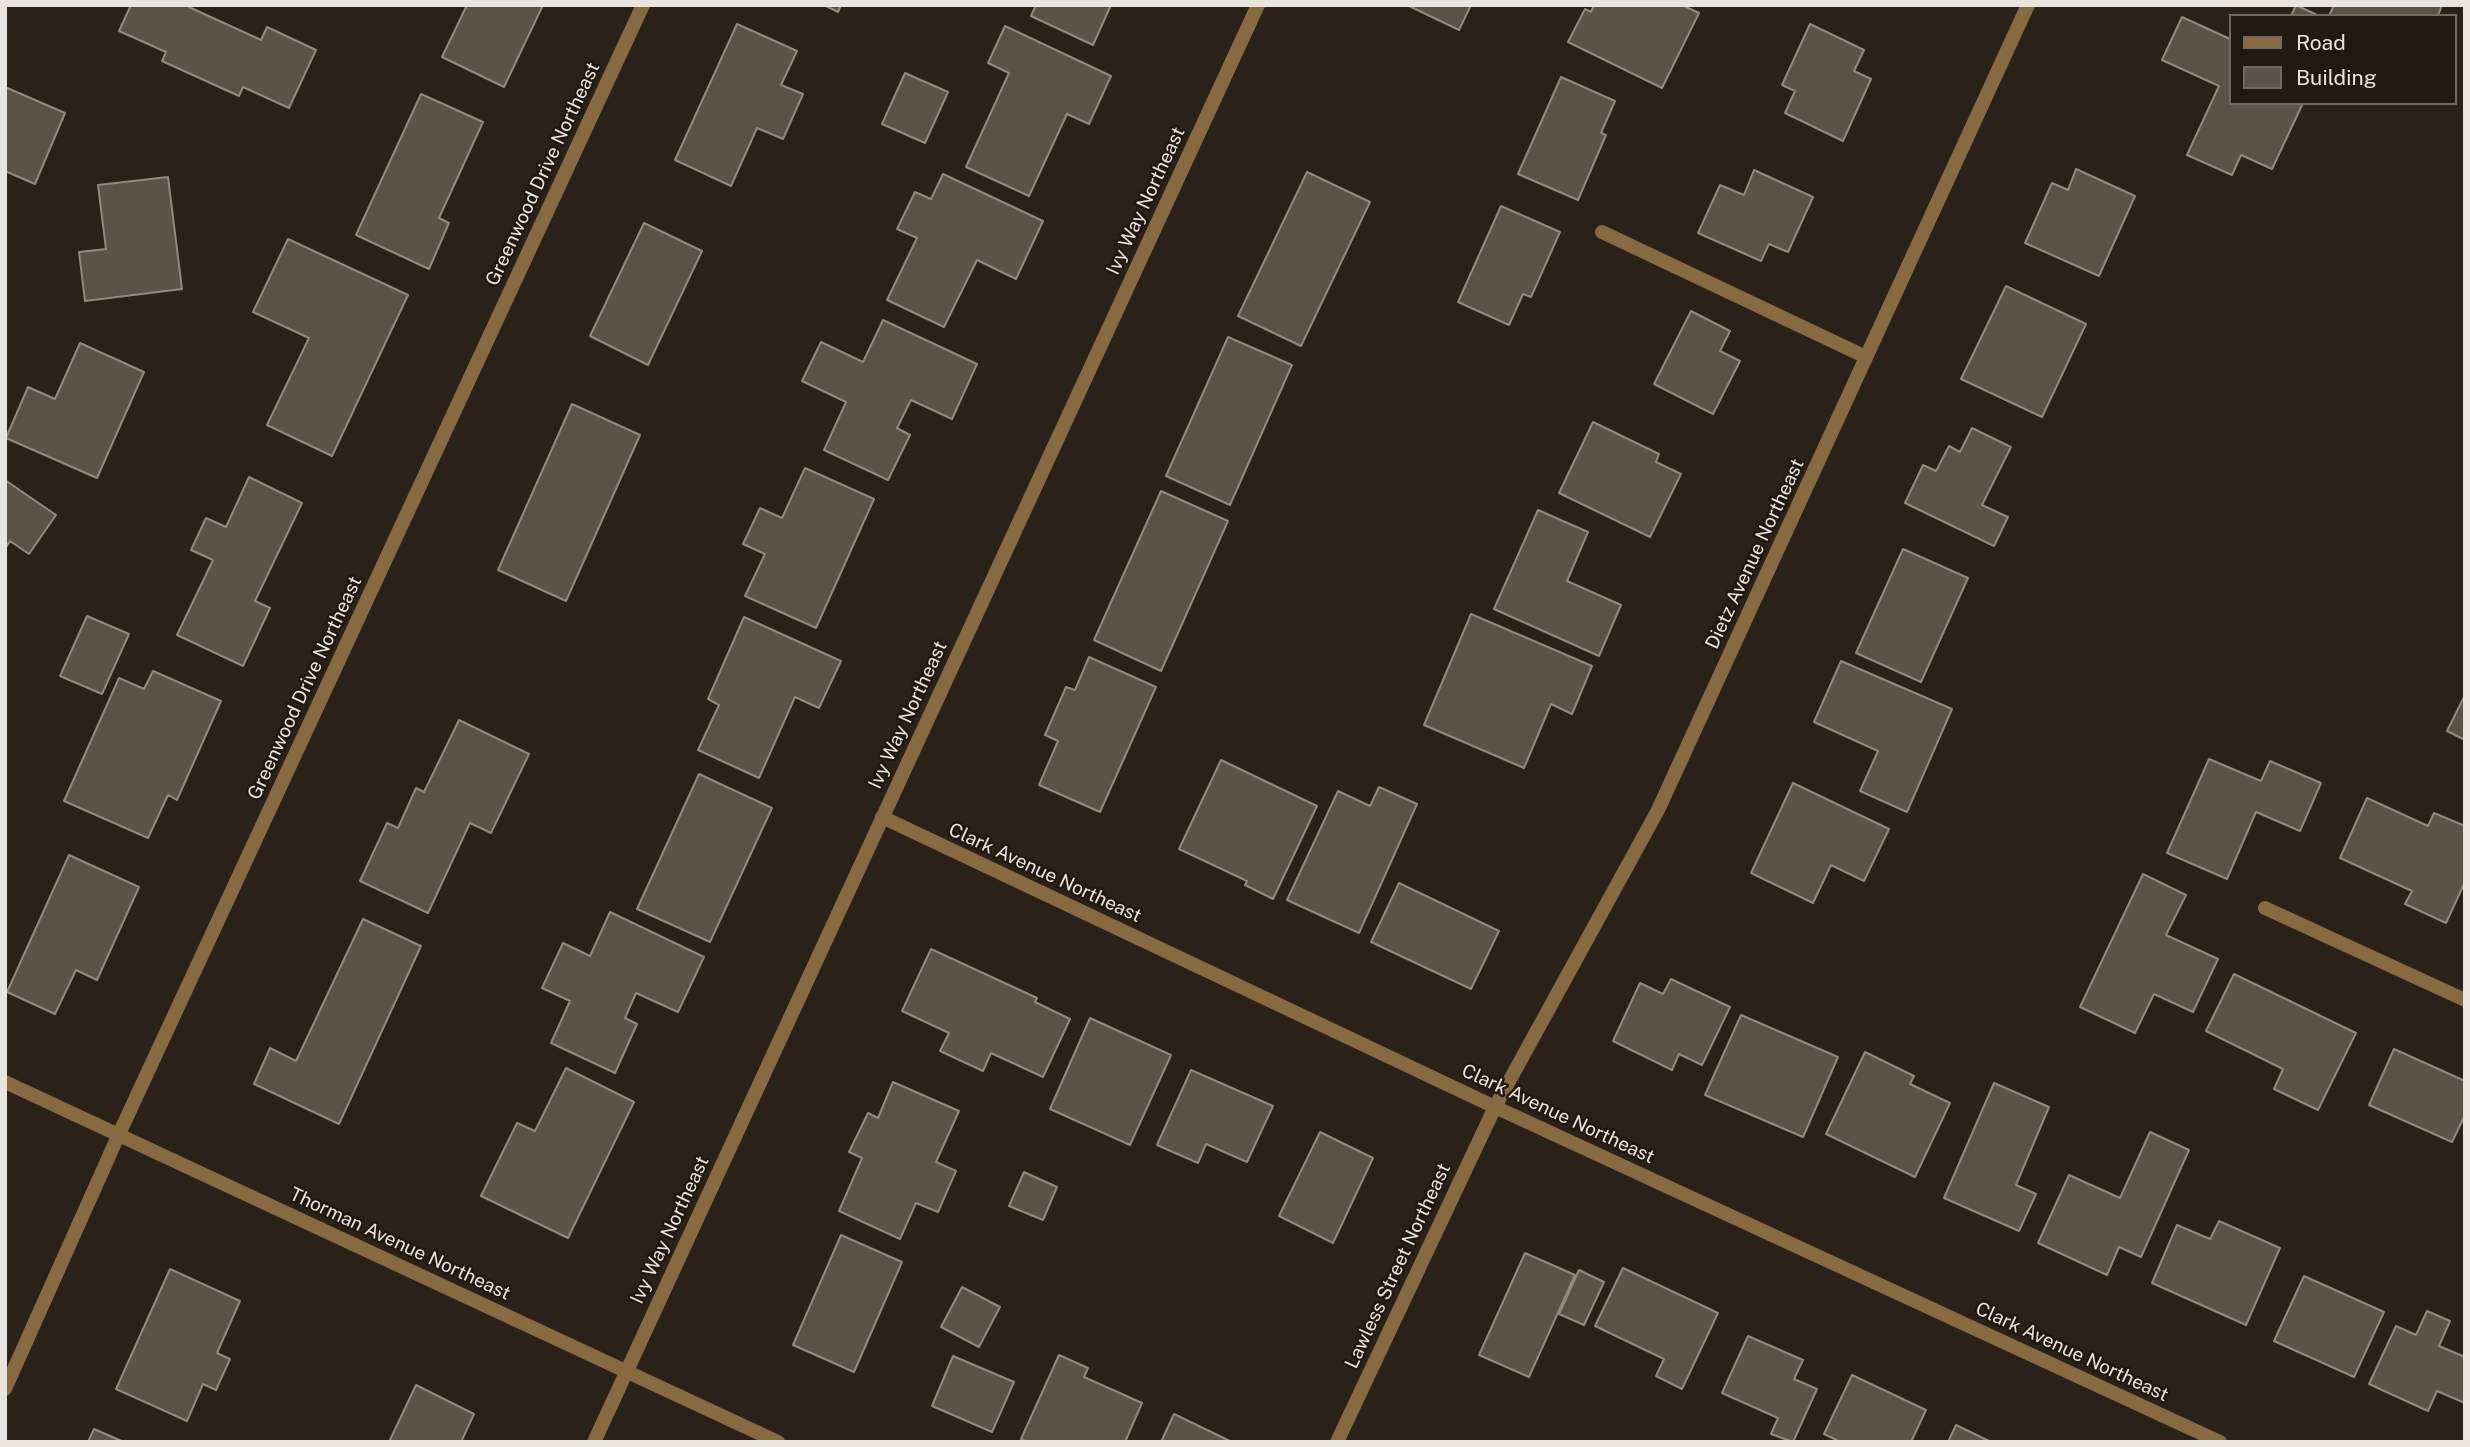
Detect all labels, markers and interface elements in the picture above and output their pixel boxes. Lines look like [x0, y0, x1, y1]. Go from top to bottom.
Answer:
legend [2228, 14, 2456, 105]
text: Road [2296, 30, 2346, 55]
street label: Greenwood Drive Northeast [481, 59, 605, 289]
text: Building [2296, 65, 2377, 90]
street label: Ivy Way Northeast [1102, 123, 1190, 279]
street label: Dietz Avenue Northeast [1701, 455, 1809, 653]
street label: Greenwood Drive Northeast [243, 573, 367, 803]
street label: Ivy Way Northeast [864, 637, 952, 793]
street label: Clark Avenue Northeast [945, 818, 1145, 928]
street label: Clark Avenue Northeast [1458, 1059, 1658, 1169]
street label: Ivy Way Northeast [626, 1152, 714, 1308]
street label: Lawless Street Northeast [1340, 1160, 1456, 1372]
street label: Thorman Avenue Northeast [286, 1183, 514, 1305]
street label: Clark Avenue Northeast [1972, 1297, 2172, 1407]

